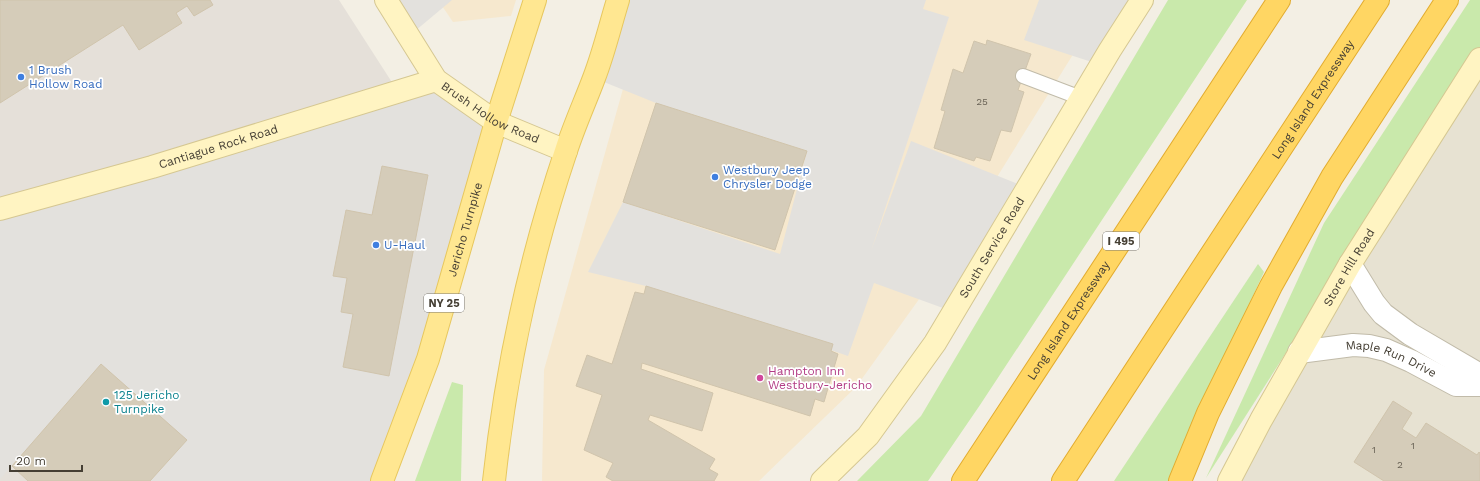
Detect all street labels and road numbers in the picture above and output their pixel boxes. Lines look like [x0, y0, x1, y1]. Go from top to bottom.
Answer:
street label: Long Island Expressway [1269, 37, 1357, 162]
street label: Brush Hollow Road [438, 79, 541, 146]
street label: Cantiague Rock Road [157, 122, 280, 172]
street label: Jericho Turnpike [445, 181, 485, 278]
street label: South Service Road [956, 195, 1027, 301]
street label: Store Hill Road [1320, 226, 1378, 309]
road number: I 495 [1103, 232, 1139, 250]
street label: Long Island Expressway [1024, 258, 1113, 383]
road number: NY 25 [424, 294, 464, 312]
street label: Maple Run Drive [1345, 338, 1439, 380]

